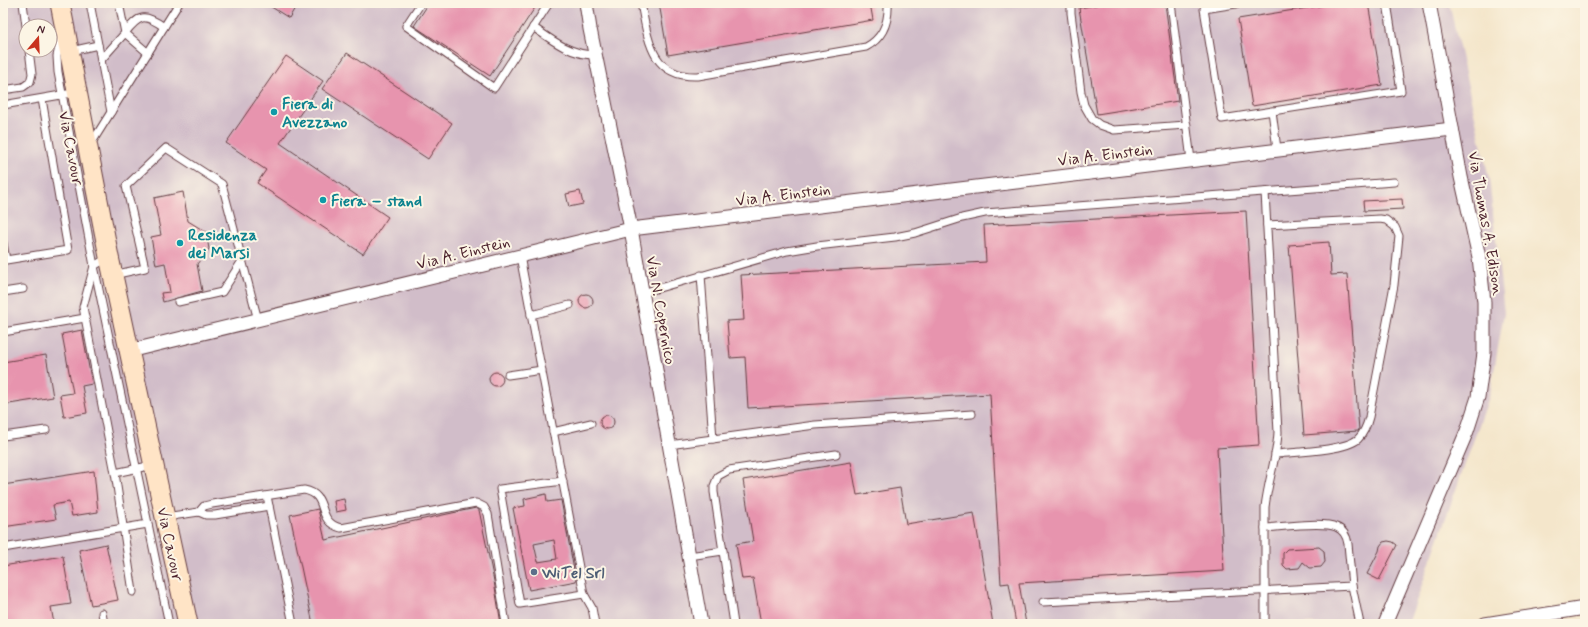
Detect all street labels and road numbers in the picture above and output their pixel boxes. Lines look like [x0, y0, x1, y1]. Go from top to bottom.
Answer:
street label: Via Cavour [53, 109, 88, 188]
street label: Via A. Einstein [1057, 139, 1154, 172]
street label: Via Thomas A. Edison [1463, 150, 1509, 297]
street label: Via A. Einstein [735, 179, 832, 212]
street label: Via A. Einstein [414, 232, 512, 275]
street label: Via N. Copernico [641, 254, 680, 366]
street label: Via Cavour [151, 505, 188, 584]

